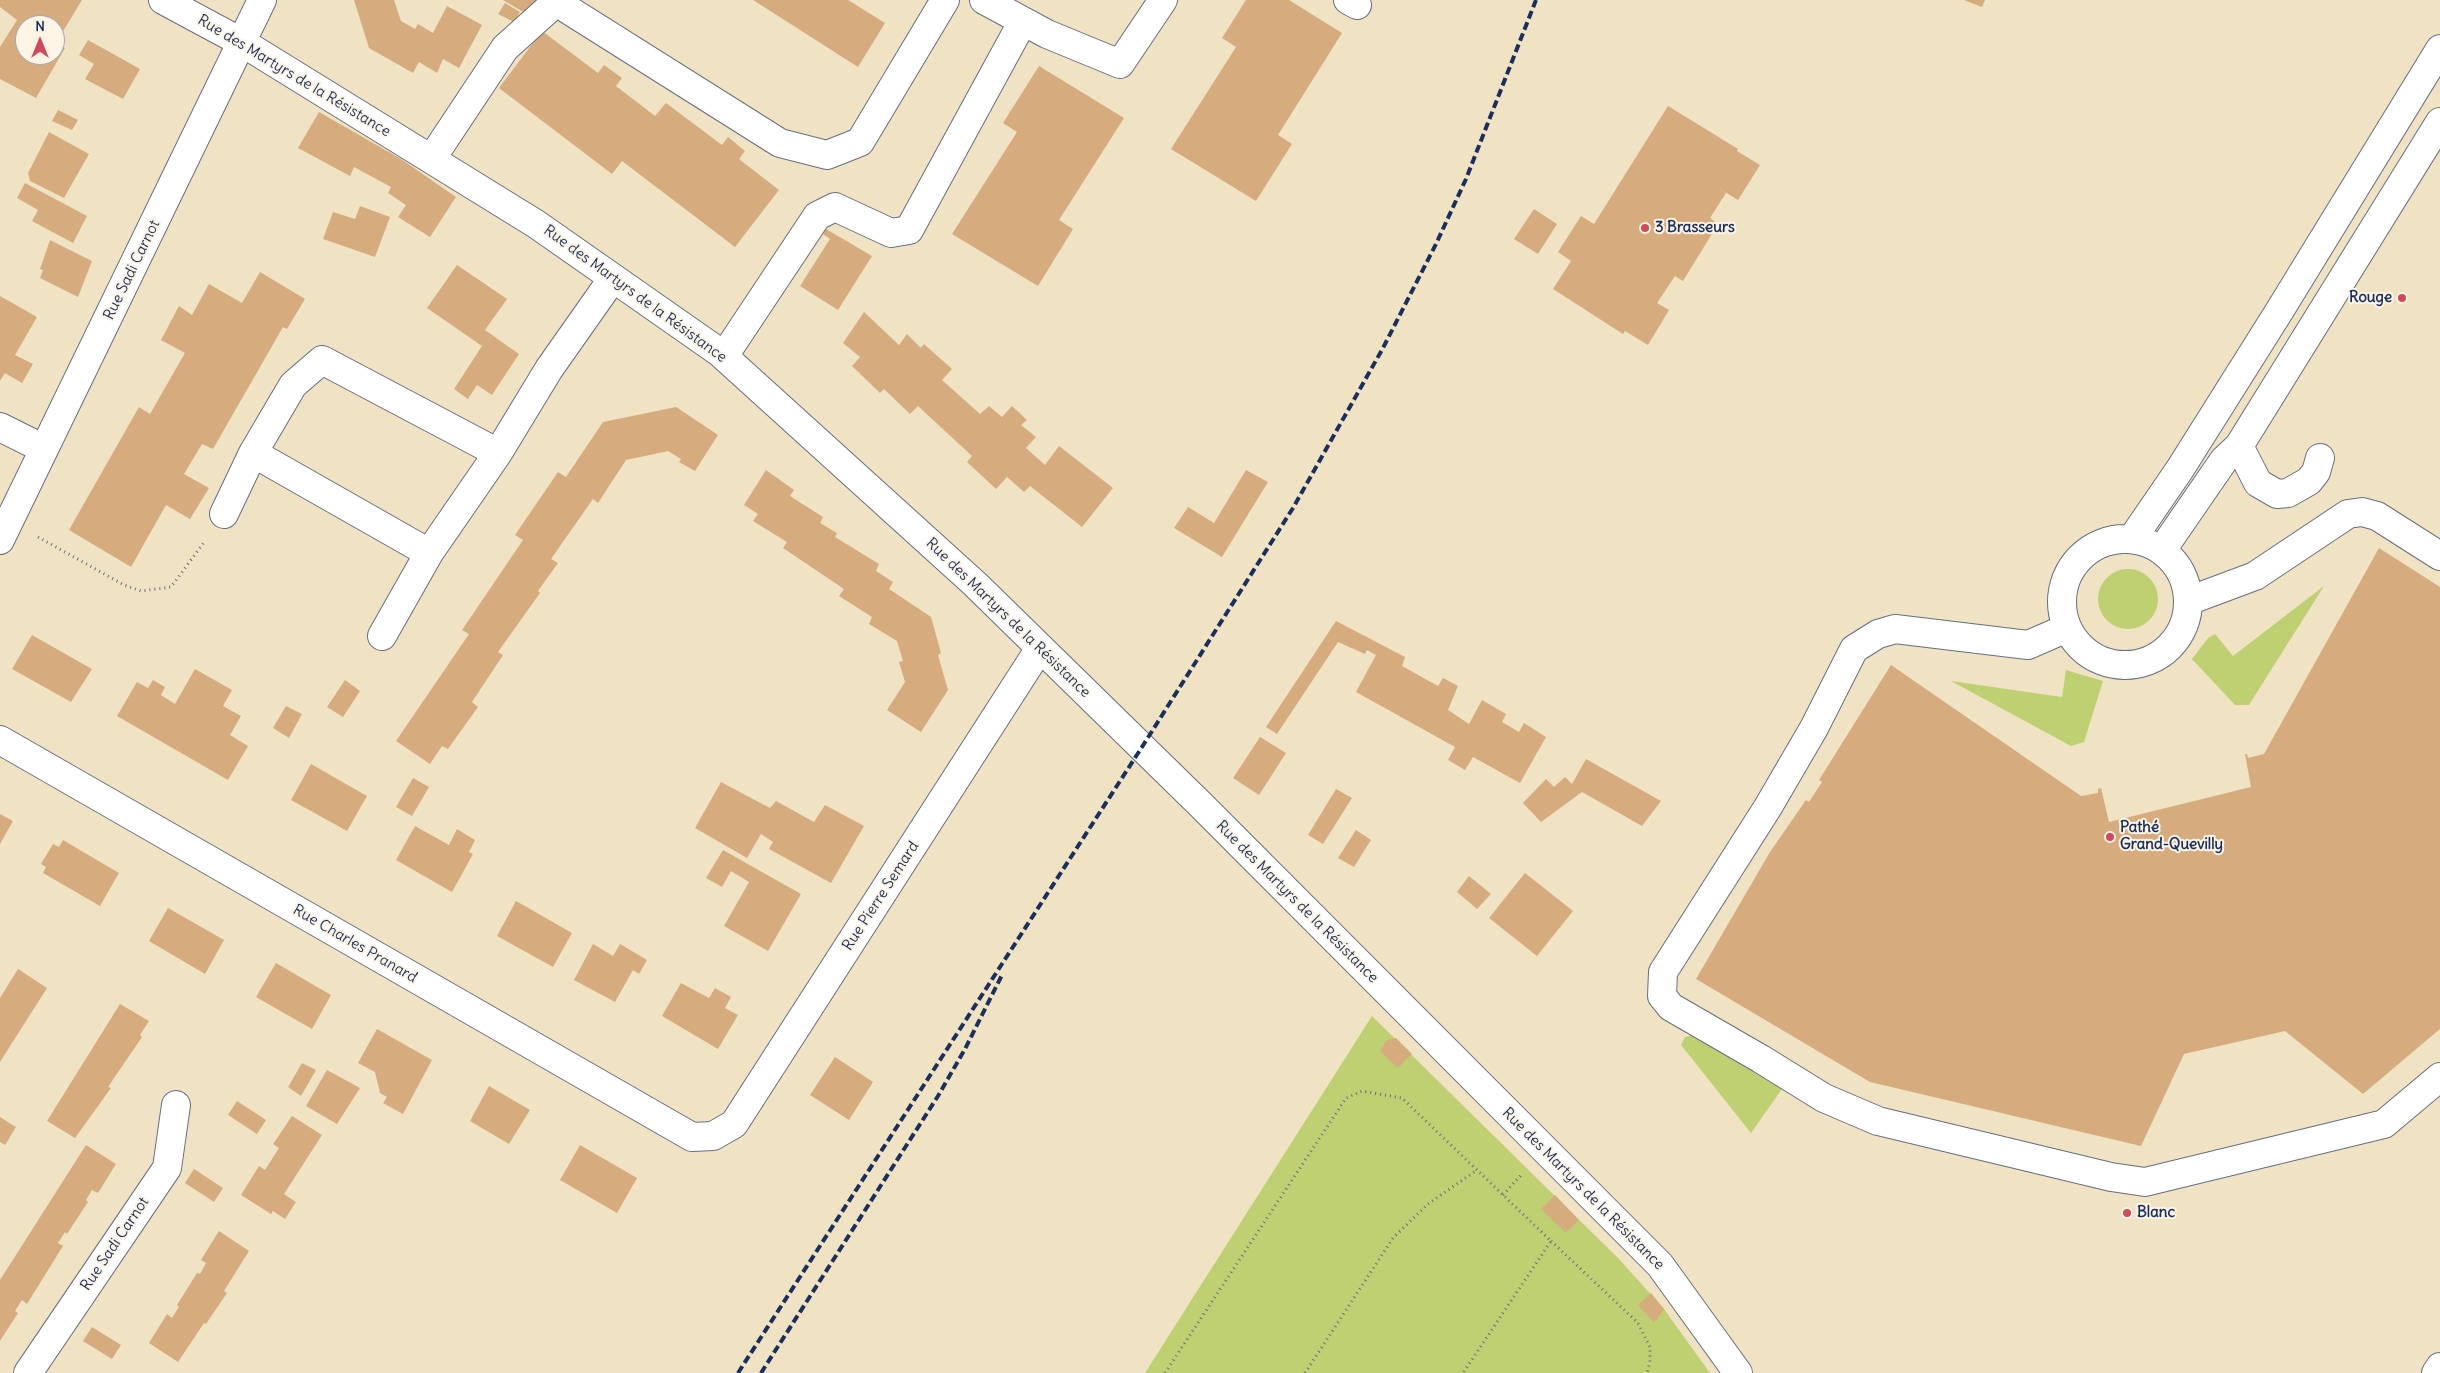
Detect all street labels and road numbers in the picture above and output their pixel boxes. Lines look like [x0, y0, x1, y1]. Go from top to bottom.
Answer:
street label: Rue des Martyrs de la Résistance [194, 11, 394, 141]
street label: Rue Sadi Carnot [100, 217, 164, 323]
street label: Rue des Martyrs de la Résistance [540, 222, 730, 366]
street label: Rue des Martyrs de la Résistance [922, 534, 1094, 702]
street label: Rue des Martyrs de la Résistance [1212, 817, 1382, 987]
street label: Rue Pierre Semard [839, 838, 923, 954]
street label: Rue Charles Pranard [290, 901, 420, 987]
street label: Rue des Martyrs de la Résistance [1498, 1104, 1668, 1274]
street label: Rue Sadi Carnot [77, 1194, 153, 1294]

